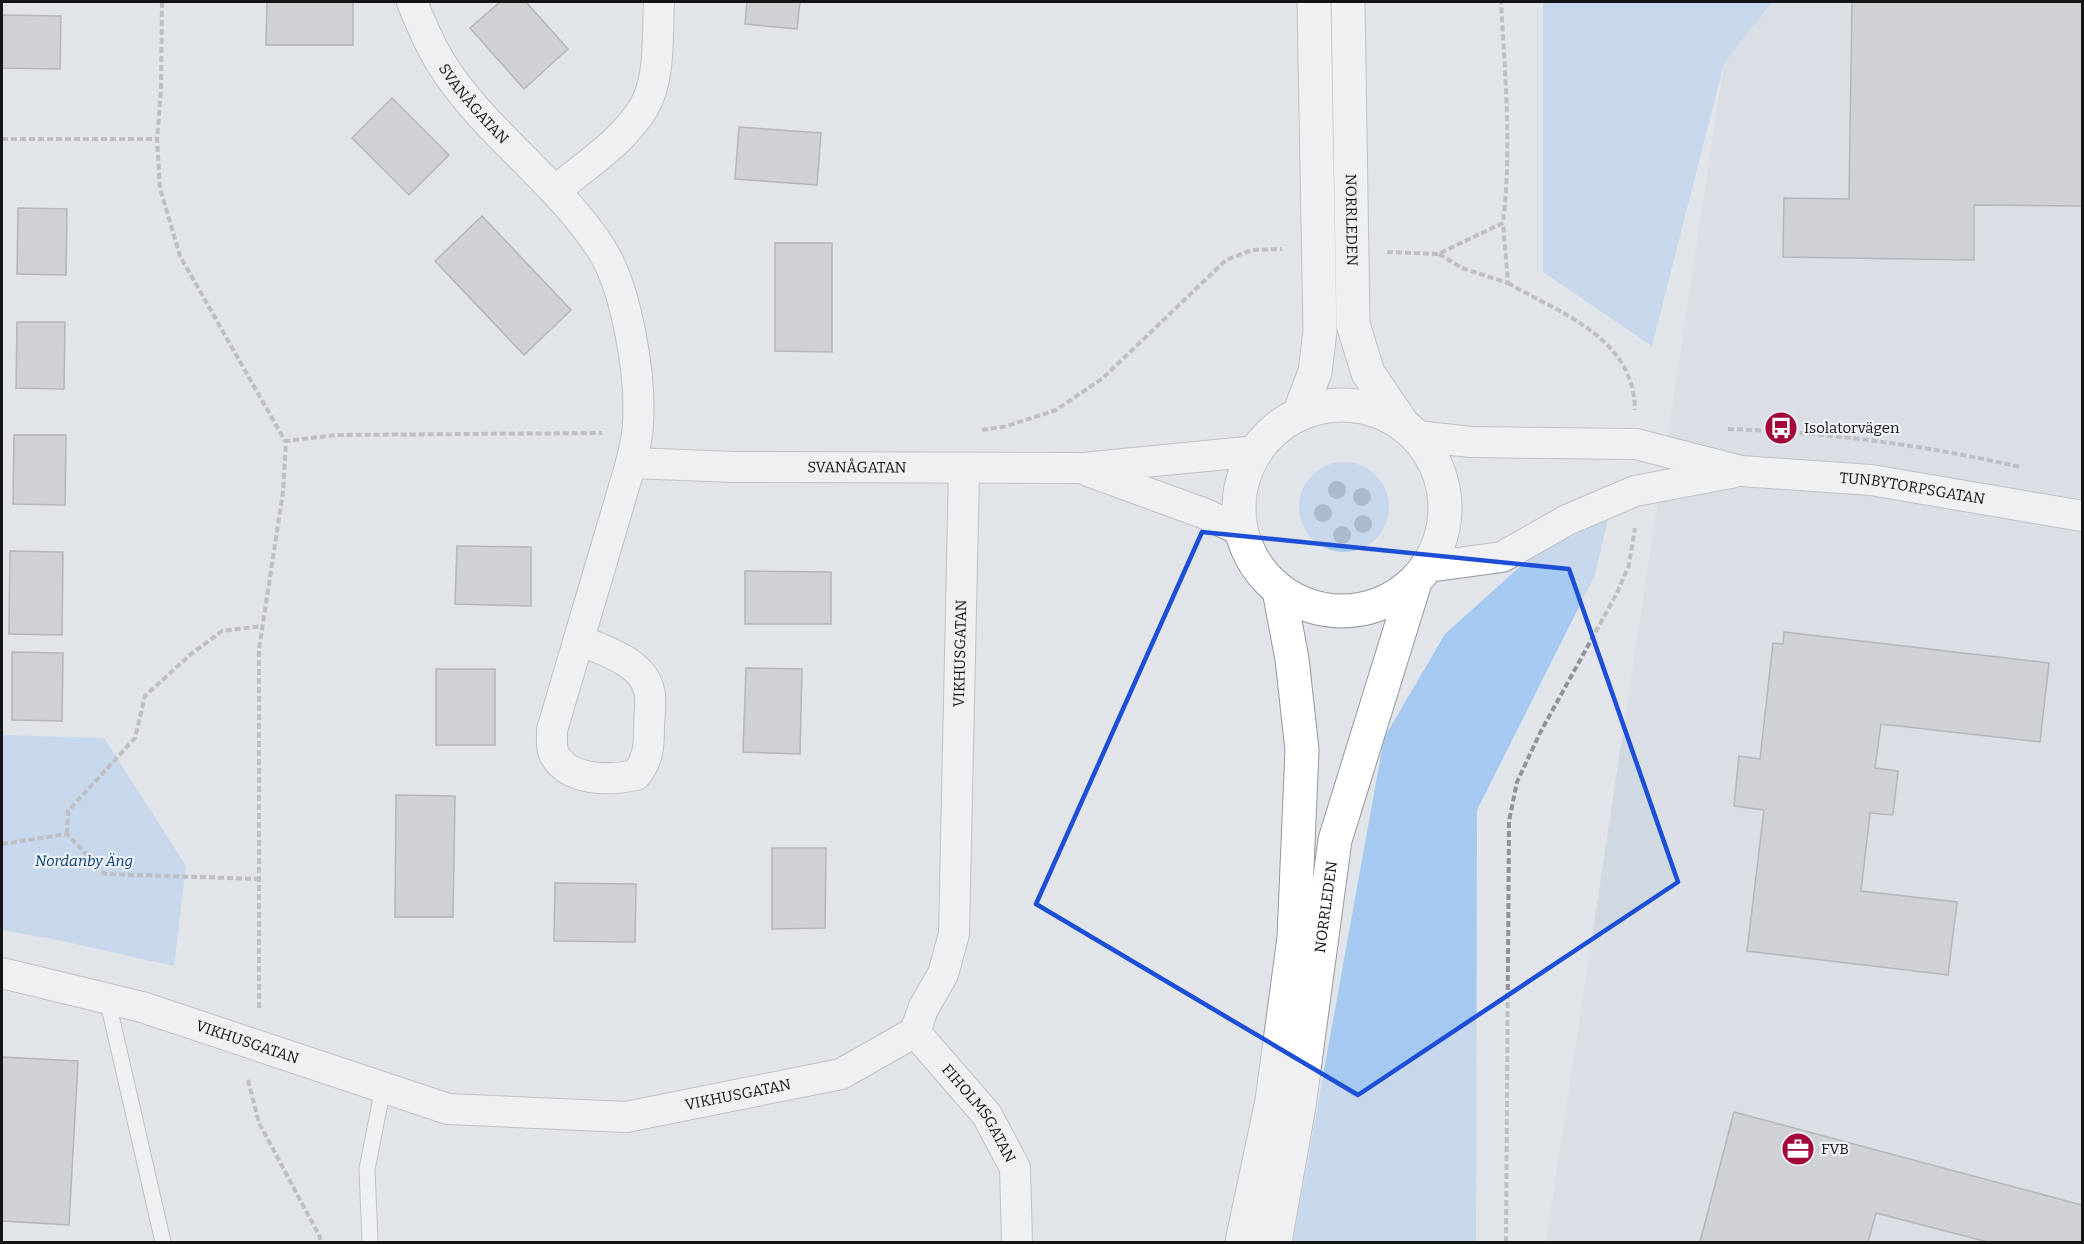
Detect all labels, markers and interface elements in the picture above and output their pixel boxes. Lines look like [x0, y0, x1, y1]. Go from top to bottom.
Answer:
street label: SVANÅGATAN [435, 60, 512, 148]
street label: NORRLEDEN [1342, 174, 1361, 266]
bus stop icon: Isolatorvägen [1763, 410, 1799, 446]
place label: Isolatorvägen [1804, 419, 1900, 437]
street label: SVANÅGATAN [807, 458, 907, 476]
street label: TUNBYTORPSGATAN [1839, 469, 1986, 508]
street label: VIKHUSGATAN [950, 599, 970, 707]
park label: Nordanby Äng [35, 852, 133, 870]
street label: NORRLEDEN [1311, 860, 1341, 954]
street label: VIKHUSGATAN [193, 1017, 301, 1068]
street label: FIHOLMSGATAN [938, 1061, 1020, 1166]
street label: VIKHUSGATAN [684, 1075, 793, 1114]
office icon: FVB [1780, 1131, 1816, 1167]
place label: FVB [1821, 1140, 1849, 1158]

